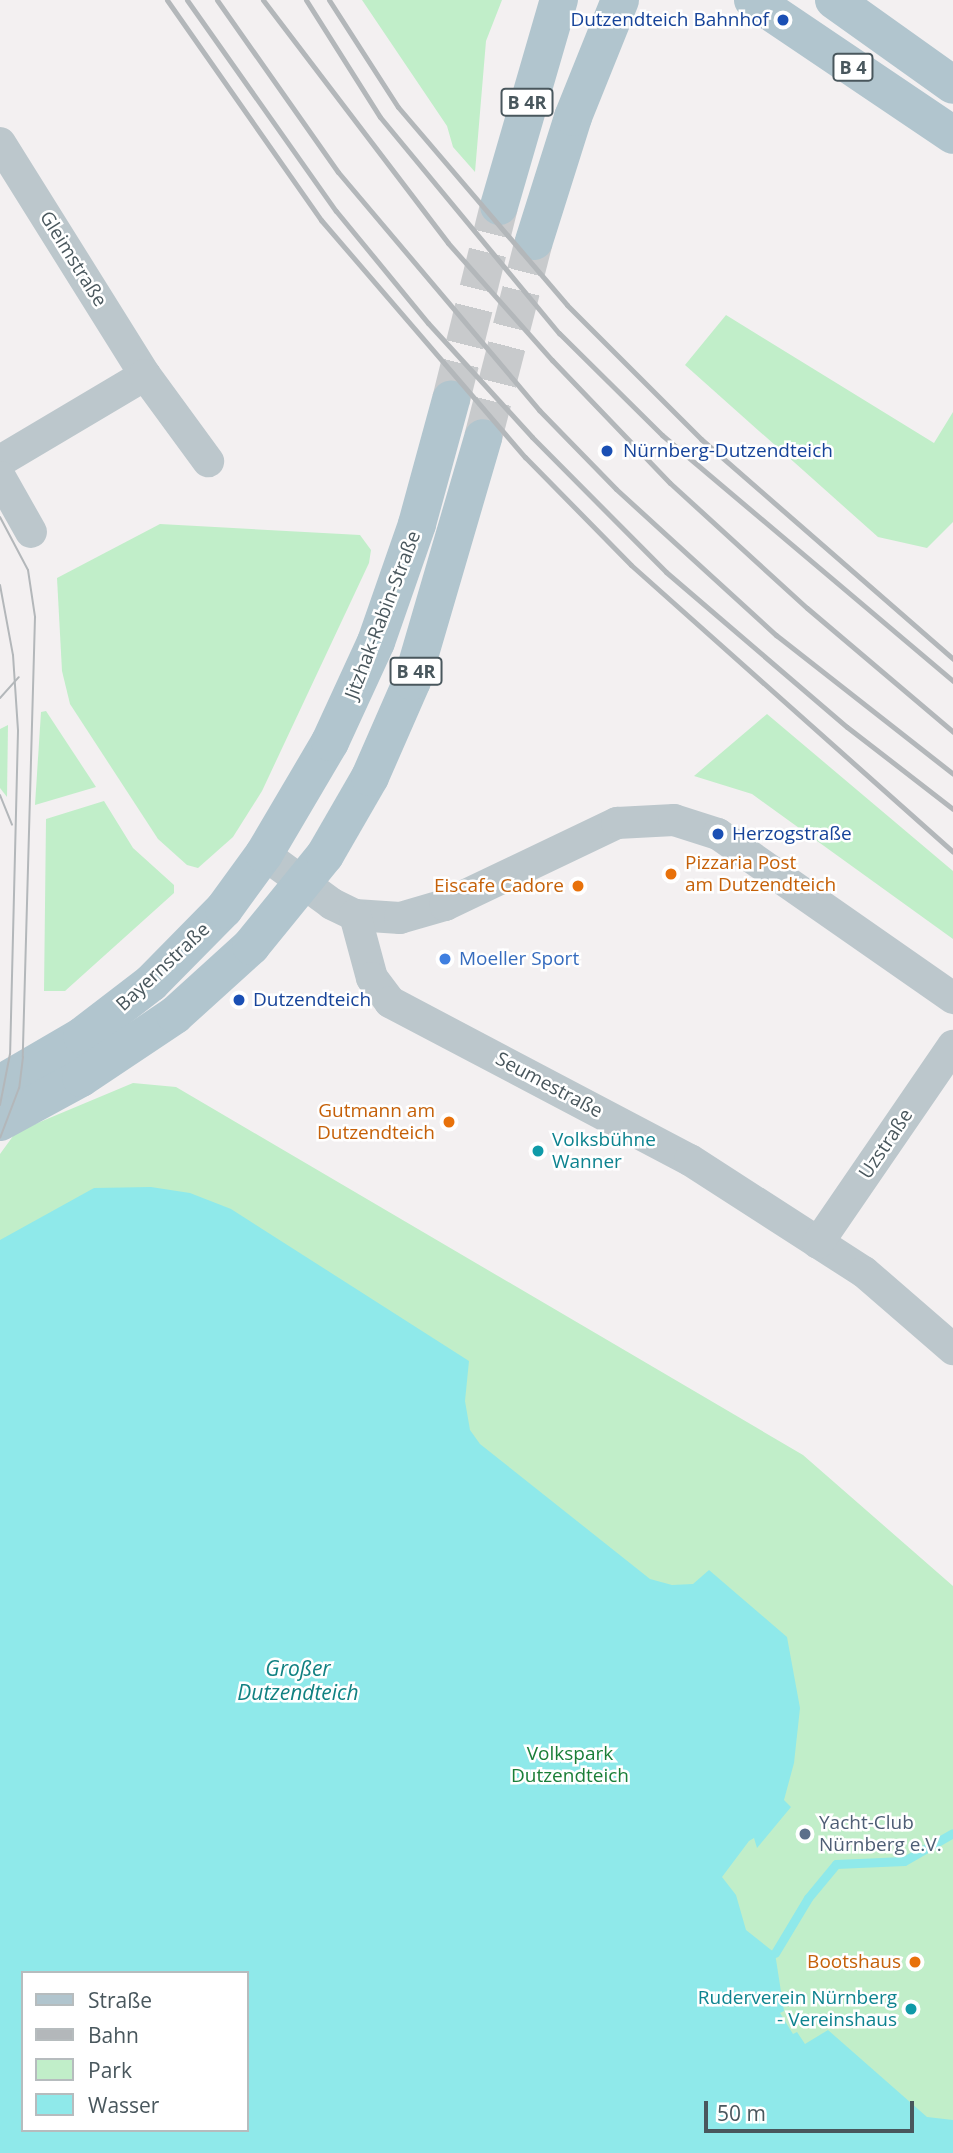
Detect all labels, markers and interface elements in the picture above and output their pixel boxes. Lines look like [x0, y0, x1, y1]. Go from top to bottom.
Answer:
place label: Dutzendteich Bahnhof [570, 9, 769, 31]
marker: Dutzendteich Bahnhof [775, 12, 791, 28]
road number: B 4 [832, 52, 874, 82]
road number: B 4R [499, 88, 555, 116]
street label: Gleimstraße [35, 207, 111, 311]
place label: Nürnberg-Dutzendteich [623, 440, 833, 462]
marker: Nürnberg-Dutzendteich [597, 441, 617, 461]
street label: Jitzhak-Rabin-Straße [340, 528, 426, 702]
road number: B 4R [388, 656, 444, 686]
place label: Herzogstraße [732, 823, 852, 845]
marker: Herzogstraße [710, 826, 726, 842]
place label: Pizzaria Post am Dutzendteich [685, 852, 836, 896]
marker: Pizzaria Post am Dutzendteich [663, 866, 679, 882]
place label: Eiscafe Cadore [434, 875, 564, 897]
marker: Eiscafe Cadore [570, 878, 586, 894]
street label: Bayernstraße [112, 918, 214, 1016]
place label: Moeller Sport [459, 948, 579, 970]
marker: Moeller Sport [437, 951, 453, 967]
place label: Dutzendteich [253, 989, 371, 1011]
marker: Dutzendteich [231, 992, 247, 1008]
street label: Seumestraße [492, 1047, 606, 1123]
place label: Gutmann am Dutzendteich [317, 1100, 435, 1144]
street label: Uzstraße [854, 1105, 918, 1183]
marker: Gutmann am Dutzendteich [441, 1114, 457, 1130]
place label: Volksbühne Wanner [552, 1129, 656, 1173]
marker: Volksbühne Wanner [530, 1143, 546, 1159]
water label: Großer Dutzendteich [237, 1655, 359, 1705]
park label: Volkspark Dutzendteich [511, 1743, 629, 1787]
place label: Yacht-Club Nürnberg e.V. [819, 1812, 942, 1856]
marker: Yacht-Club Nürnberg e.V. [797, 1826, 813, 1842]
place label: Bootshaus [807, 1951, 901, 1973]
marker: Bootshaus [907, 1954, 923, 1970]
legend [21, 1971, 248, 2132]
text: Straße [88, 1986, 152, 2014]
place label: Ruderverein Nürnberg - Vereinshaus [698, 1987, 897, 2031]
marker: Ruderverein Nürnberg - Vereinshaus [903, 2001, 919, 2017]
text: Bahn [88, 2021, 139, 2049]
text: Park [88, 2056, 132, 2084]
scale bar [708, 2086, 918, 2130]
text: Wasser [88, 2091, 159, 2119]
text: 50 m [717, 2099, 766, 2127]

